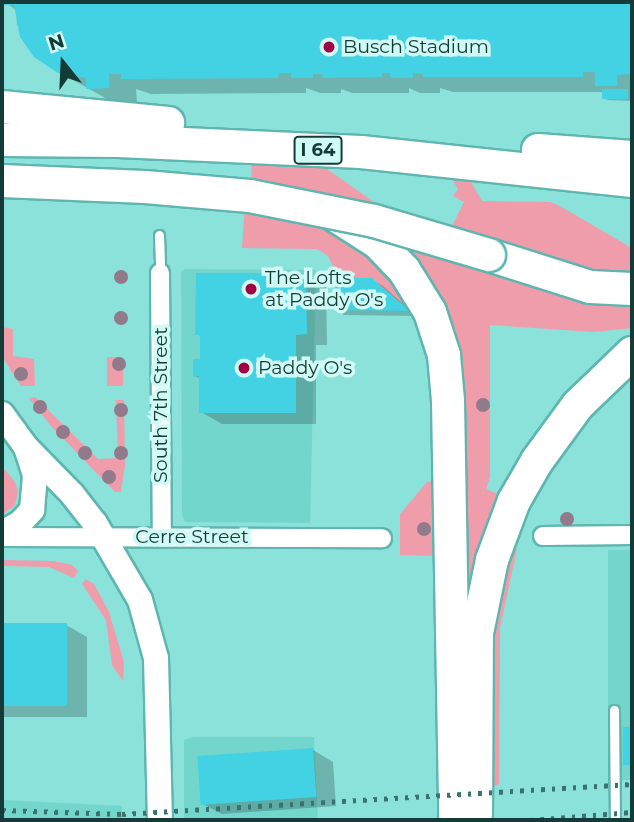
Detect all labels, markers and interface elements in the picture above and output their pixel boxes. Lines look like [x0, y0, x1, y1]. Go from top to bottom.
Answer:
north arrow [28, 28, 98, 98]
text: N [45, 29, 67, 56]
place label: Busch Stadium [343, 36, 489, 58]
marker: Busch Stadium [321, 39, 337, 55]
road number: I 64 [294, 135, 342, 164]
place label: The Lofts at Paddy O's [265, 267, 383, 311]
marker: The Lofts at Paddy O's [243, 281, 259, 297]
street label: South 7th Street [150, 327, 172, 483]
place label: Paddy O's [258, 357, 352, 379]
marker: Paddy O's [236, 360, 252, 376]
street label: Cerre Street [135, 526, 249, 548]

